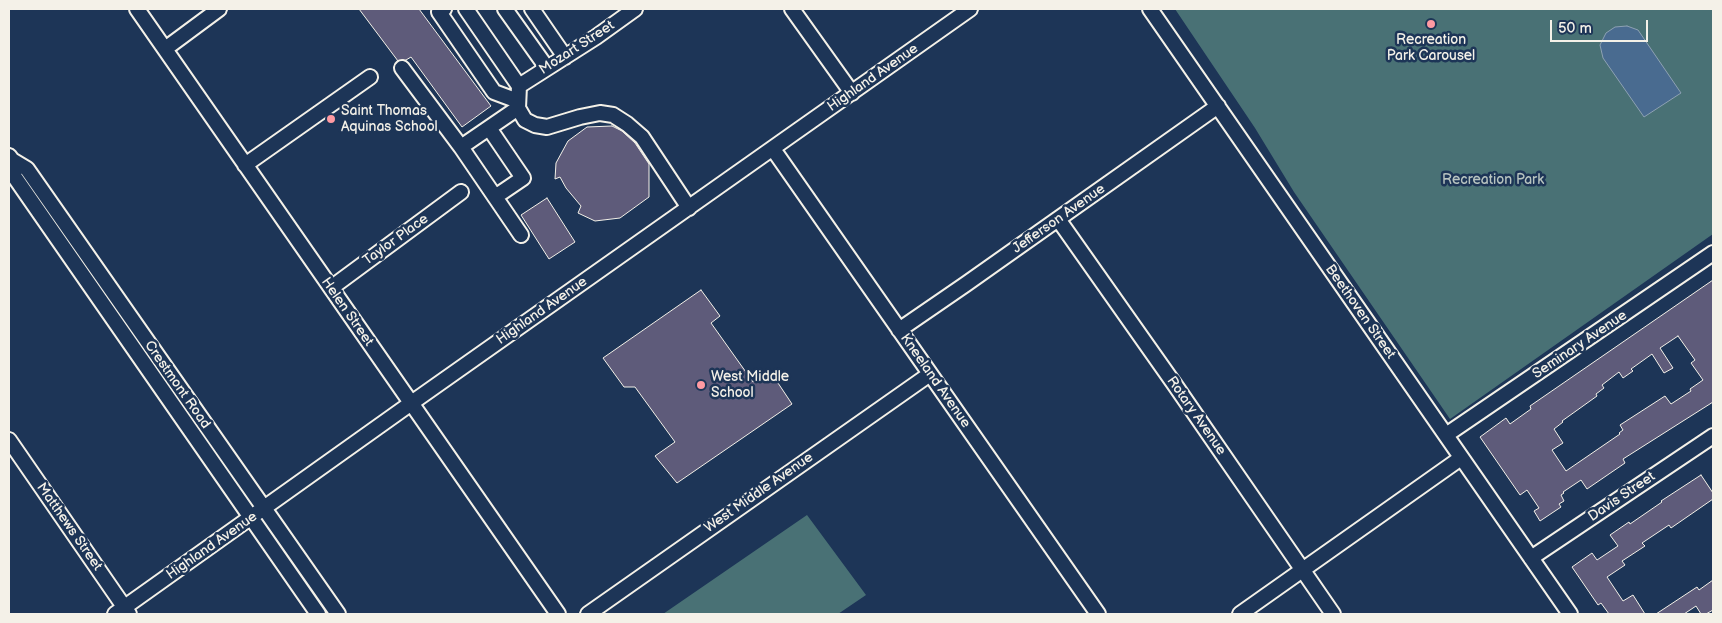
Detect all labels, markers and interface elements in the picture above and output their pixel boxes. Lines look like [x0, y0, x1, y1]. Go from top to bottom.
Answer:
scale bar [1552, 10, 1650, 42]
street label: Mozart Street [536, 18, 618, 78]
marker: Recreation Park Carousel [1425, 18, 1437, 30]
text: 50 m [1558, 19, 1592, 38]
place label: Recreation Park Carousel [1387, 32, 1475, 64]
street label: Highland Avenue [824, 40, 922, 116]
place label: Saint Thomas Aquinas School [341, 103, 438, 136]
marker: Saint Thomas Aquinas School [325, 113, 337, 125]
park label: Recreation Park [1442, 172, 1544, 188]
street label: Jefferson Avenue [1009, 181, 1109, 257]
street label: Taylor Place [360, 211, 432, 269]
street label: Beethoven Street [1321, 262, 1399, 362]
street label: Highland Avenue [493, 273, 591, 349]
street label: Helen Street [317, 274, 377, 350]
street label: Seminary Avenue [1530, 307, 1630, 383]
street label: Kneeland Avenue [896, 331, 974, 431]
street label: Crestmont Road [140, 338, 214, 432]
place label: West Middle School [711, 369, 789, 402]
street label: Rotary Avenue [1163, 373, 1229, 459]
marker: West Middle School [695, 379, 707, 391]
street label: West Middle Avenue [701, 449, 817, 537]
street label: Davis Street [1585, 468, 1659, 526]
street label: Matthews Street [33, 480, 105, 574]
street label: Highland Avenue [163, 508, 261, 584]

